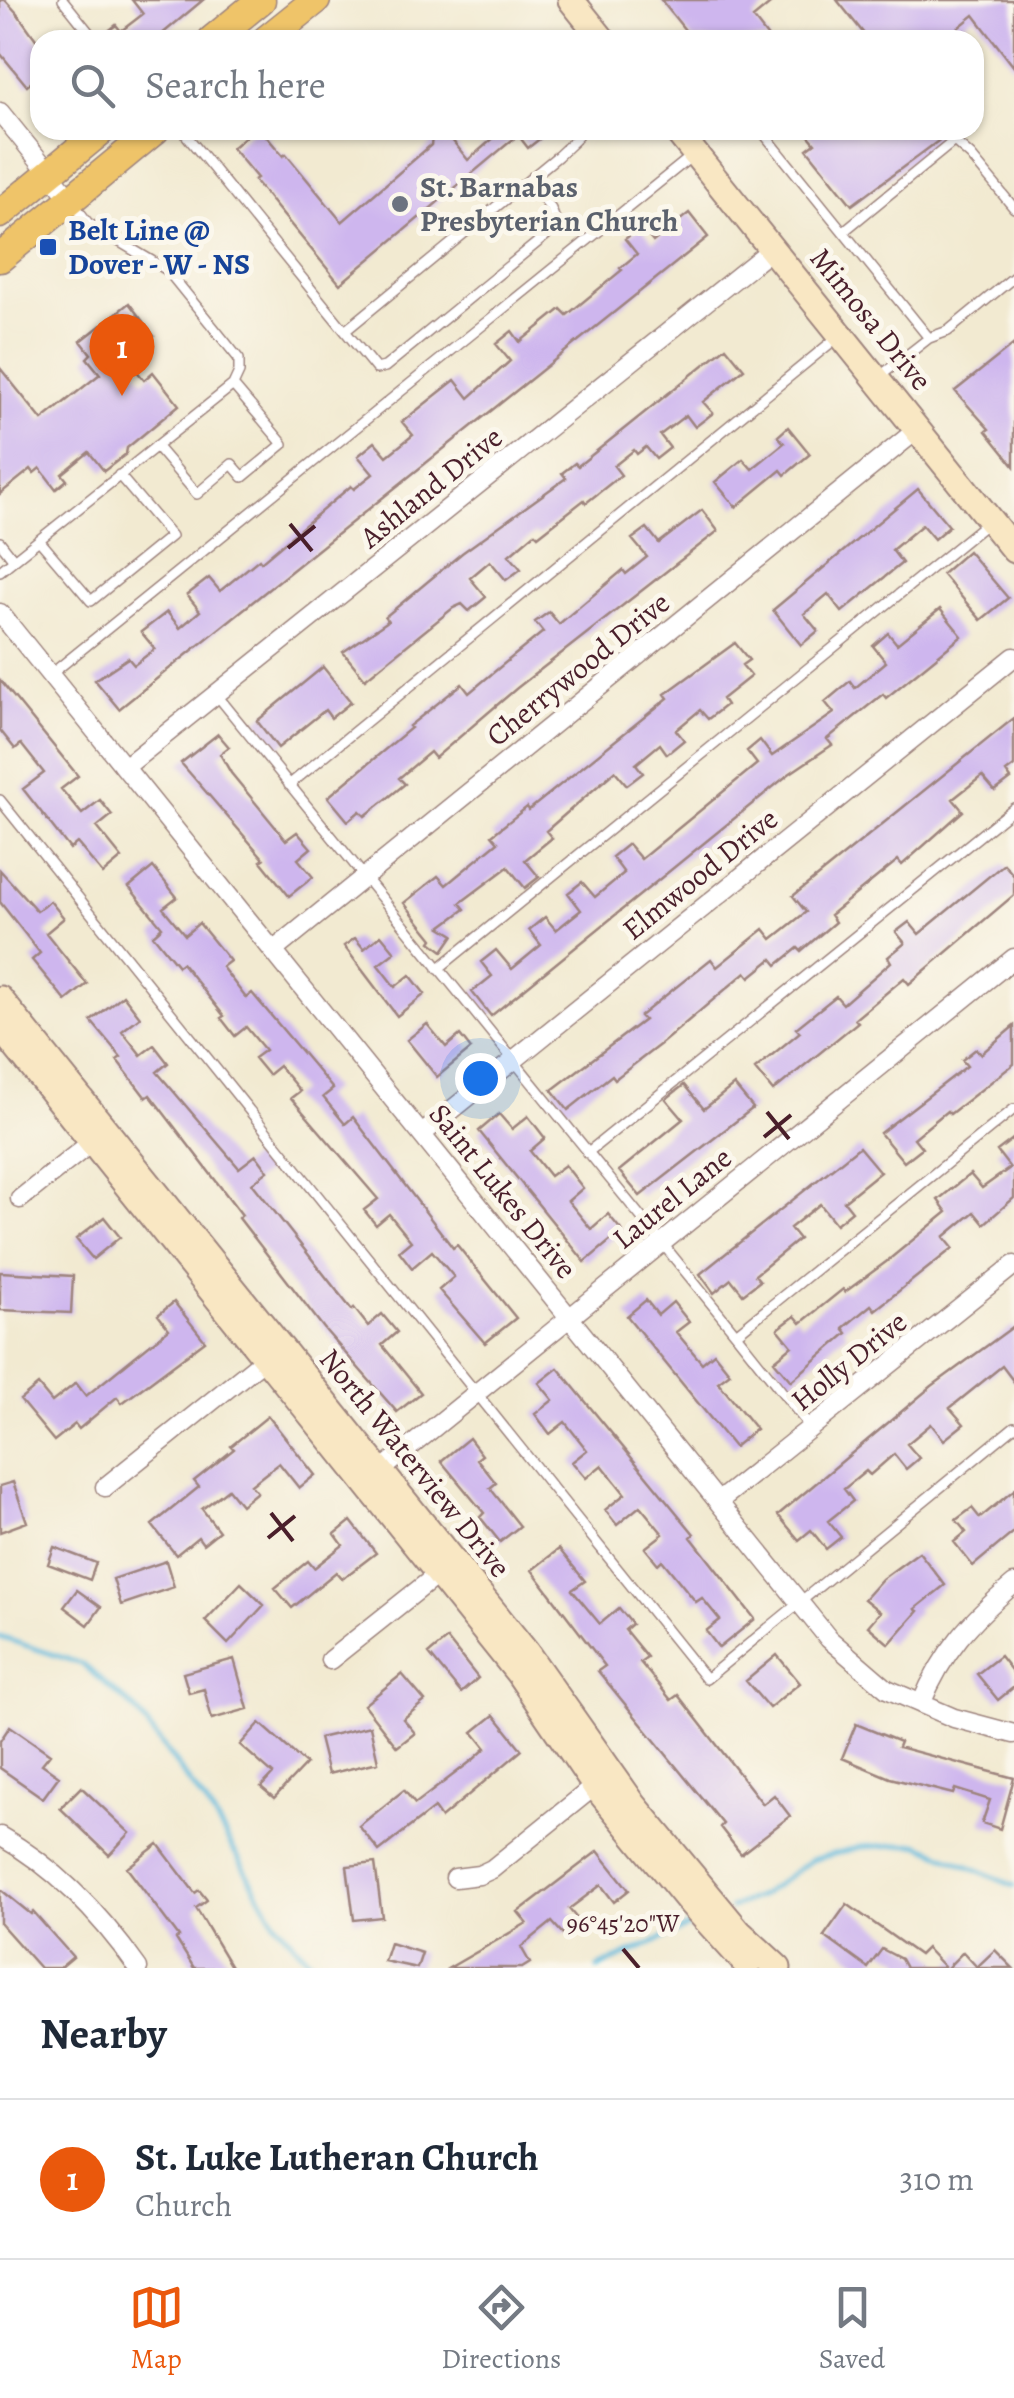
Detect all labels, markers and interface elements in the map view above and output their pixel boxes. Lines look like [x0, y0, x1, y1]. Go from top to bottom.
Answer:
search box [30, 30, 984, 140]
icon: search [65, 58, 120, 113]
text: Search here [145, 59, 326, 111]
place label: St. Barnabas Presbyterian Church [420, 167, 678, 241]
marker: St. Barnabas Presbyterian Church [389, 193, 411, 215]
place label: Belt Line @ Dover - W - NS [68, 210, 250, 284]
marker: Belt Line @ Dover - W - NS [37, 236, 59, 258]
street label: Mimosa Drive [801, 239, 941, 399]
pin: 1 [90, 314, 154, 396]
street label: Ashland Drive [351, 417, 511, 558]
street label: Cherrywood Drive [478, 583, 678, 755]
street label: Elmwood Drive [614, 799, 786, 949]
your location [455, 1053, 506, 1104]
street label: Saint Lukes Drive [420, 1095, 586, 1287]
street label: Laurel Lane [604, 1138, 740, 1258]
street label: Holly Drive [783, 1302, 915, 1420]
street label: North Waterview Drive [310, 1340, 520, 1586]
text: 96°45'20"W [567, 1907, 680, 1941]
text: Nearby [40, 2005, 167, 2062]
text: St. Luke Lutheran Church [135, 2131, 539, 2183]
text: 1 [67, 2157, 78, 2201]
text: 310 m [900, 2157, 974, 2201]
text: Church [135, 2183, 232, 2227]
tab: Map [129, 2280, 184, 2378]
tab: Directions [441, 2280, 561, 2378]
tab: Saved [819, 2280, 885, 2378]

